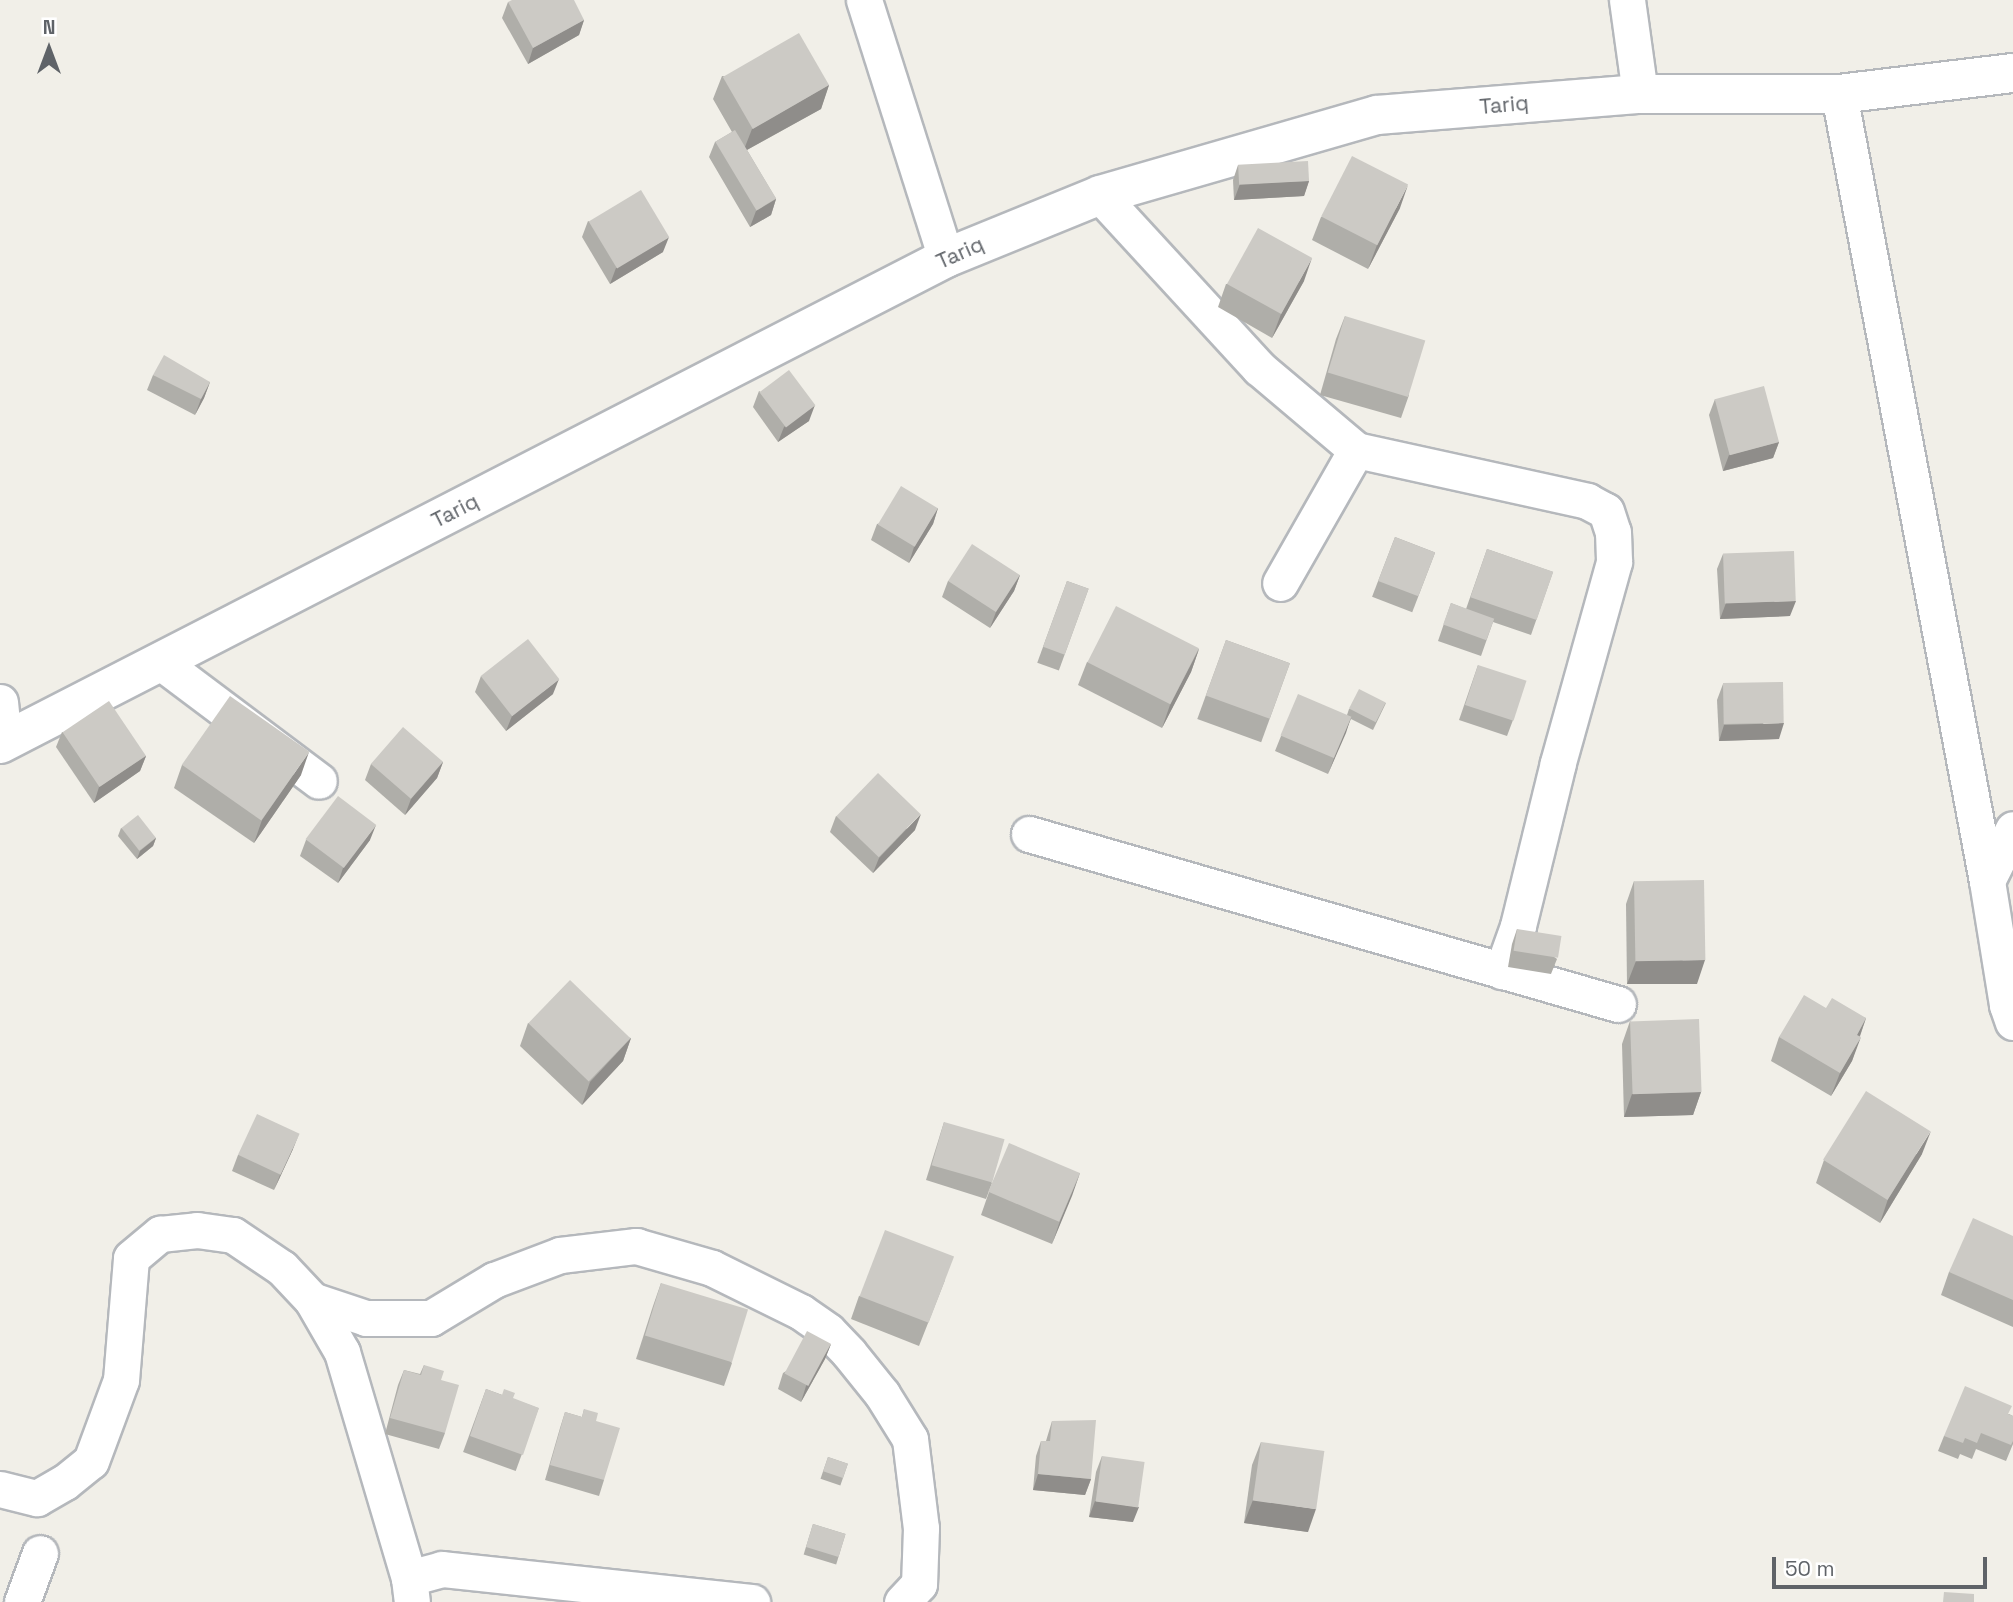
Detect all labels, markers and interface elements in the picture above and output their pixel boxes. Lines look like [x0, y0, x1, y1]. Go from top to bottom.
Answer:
north arrow [14, 14, 84, 84]
text: N [43, 15, 55, 40]
street label: Tariq [1478, 90, 1530, 120]
street label: Tariq [932, 231, 988, 275]
street label: Tariq [427, 489, 483, 533]
scale bar [1775, 1542, 1990, 1586]
text: 50 m [1785, 1555, 1835, 1582]

